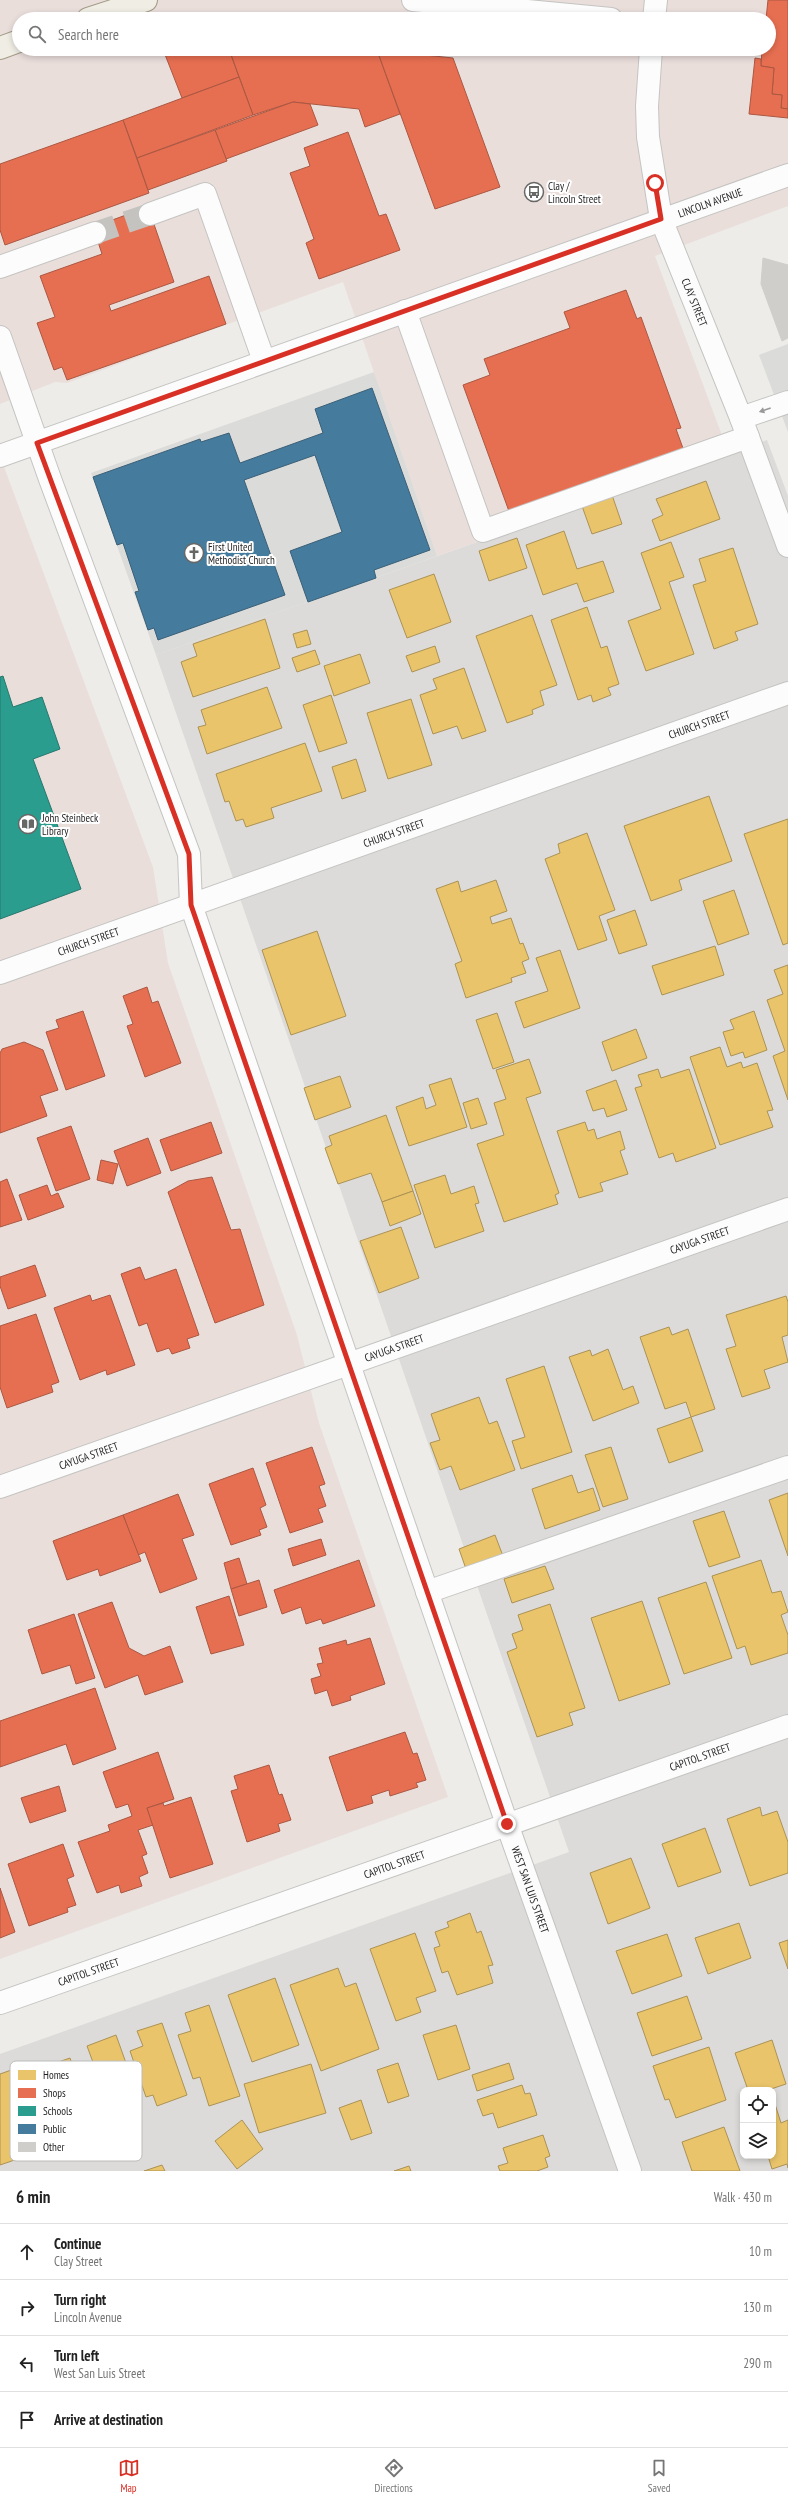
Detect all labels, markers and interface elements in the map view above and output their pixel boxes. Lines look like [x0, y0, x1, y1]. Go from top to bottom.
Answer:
search box [12, 12, 776, 56]
icon: search [26, 23, 48, 45]
text: Search here [58, 25, 119, 44]
route start [646, 174, 664, 192]
place label: Clay / Lincoln Street [548, 179, 601, 206]
bus stop icon: Clay / Lincoln Street [523, 181, 545, 203]
street label: LINCOLN AVENUE [676, 185, 745, 221]
street label: CLAY STREET [679, 276, 710, 329]
one-way arrow [758, 407, 770, 413]
place label: First United Methodist Church [208, 540, 275, 567]
church icon: First United Methodist Church [183, 542, 205, 564]
street label: CHURCH STREET [667, 707, 732, 742]
place label: John Steinbeck Library [41, 811, 99, 838]
library icon: John Steinbeck Library [17, 813, 39, 835]
street label: CHURCH STREET [361, 816, 427, 850]
street label: CHURCH STREET [56, 924, 121, 959]
street label: CAYUGA STREET [668, 1223, 731, 1257]
street label: CAYUGA STREET [363, 1331, 426, 1365]
street label: CAYUGA STREET [57, 1439, 120, 1473]
street label: CAPITOL STREET [668, 1740, 733, 1774]
route end [498, 1815, 516, 1833]
street label: WEST SAN LUIS STREET [508, 1844, 552, 1935]
street label: CAPITOL STREET [362, 1847, 427, 1882]
street label: CAPITOL STREET [56, 1955, 121, 1989]
legend [10, 2061, 142, 2161]
text: Homes [43, 2068, 69, 2082]
text: Shops [43, 2086, 66, 2100]
map controls [740, 2087, 776, 2159]
button: locate [740, 2087, 776, 2123]
text: Schools [43, 2104, 73, 2118]
text: Public [43, 2122, 66, 2136]
button: layers [740, 2123, 776, 2159]
text: Other [43, 2140, 64, 2154]
text: 6 min [16, 2186, 50, 2208]
text: Walk · 430 m [714, 2189, 772, 2206]
text: Continue [54, 2234, 101, 2253]
icon: ahead [16, 2241, 38, 2263]
text: 10 m [749, 2243, 772, 2260]
text: Clay Street [54, 2253, 102, 2270]
text: Turn right [54, 2290, 106, 2309]
icon: right [16, 2297, 38, 2319]
text: 130 m [743, 2299, 772, 2316]
text: Lincoln Avenue [54, 2309, 122, 2326]
text: Turn left [54, 2346, 99, 2365]
icon: left [16, 2353, 38, 2375]
text: 290 m [743, 2355, 772, 2372]
text: West San Luis Street [54, 2365, 145, 2382]
icon: arrive [16, 2409, 38, 2431]
text: Arrive at destination [54, 2410, 163, 2429]
tab: Map [118, 2457, 140, 2495]
tab: Directions [375, 2457, 413, 2495]
tab: Saved [648, 2457, 670, 2495]

